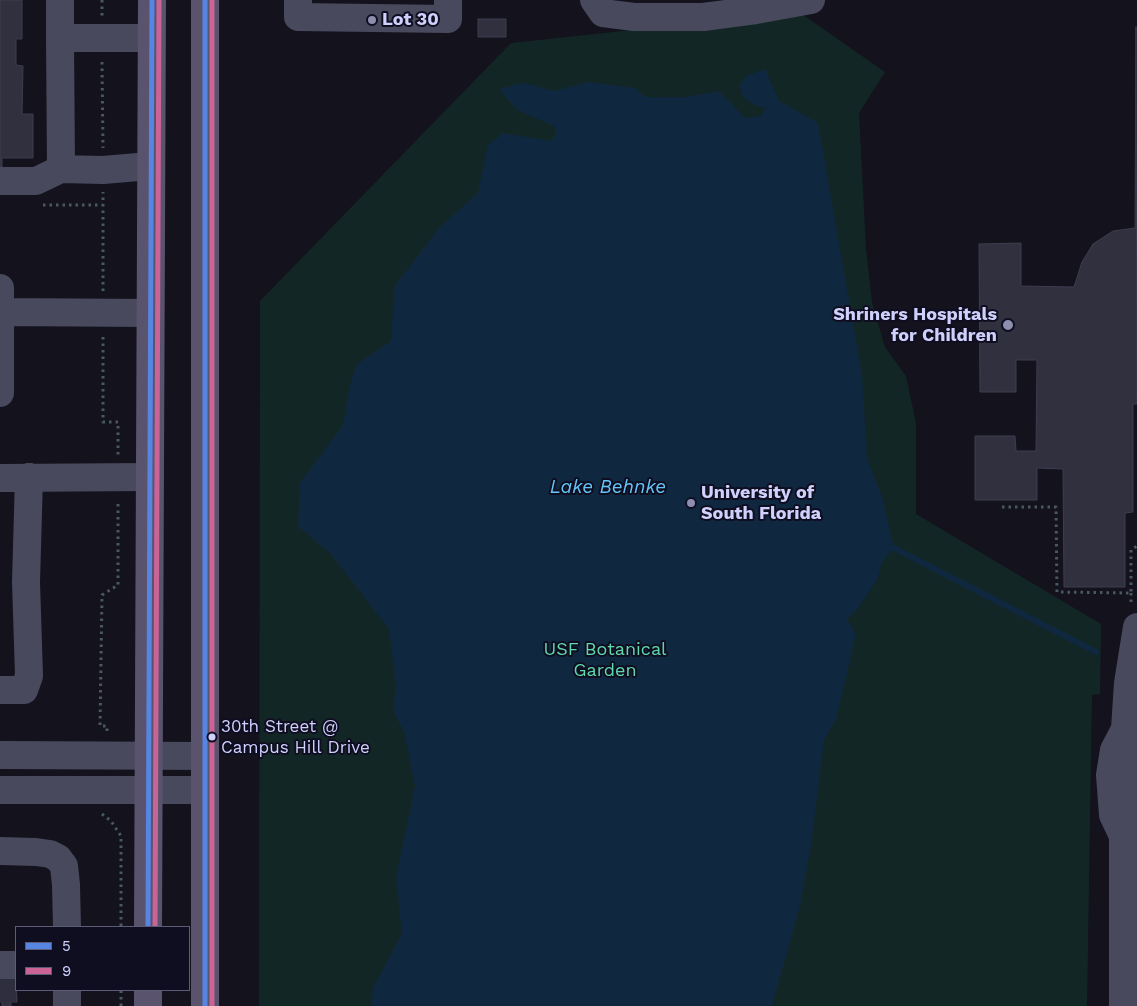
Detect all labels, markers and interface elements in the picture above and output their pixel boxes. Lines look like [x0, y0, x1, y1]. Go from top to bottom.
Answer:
place label: Lot 30 [382, 9, 439, 31]
marker: Lot 30 [366, 14, 378, 26]
place label: Shriners Hospitals for Children [833, 304, 997, 346]
marker: Shriners Hospitals for Children [1001, 318, 1015, 332]
water label: Lake Behnke [550, 476, 666, 498]
place label: University of South Florida [701, 482, 821, 524]
marker: University of South Florida [685, 497, 697, 509]
park label: USF Botanical Garden [543, 639, 667, 682]
place label: 30th Street @ Campus Hill Drive [221, 717, 370, 757]
marker: 30th Street @ Campus Hill Drive [207, 732, 217, 742]
legend [15, 926, 190, 991]
text: 5 [62, 937, 71, 955]
text: 9 [62, 962, 71, 980]

